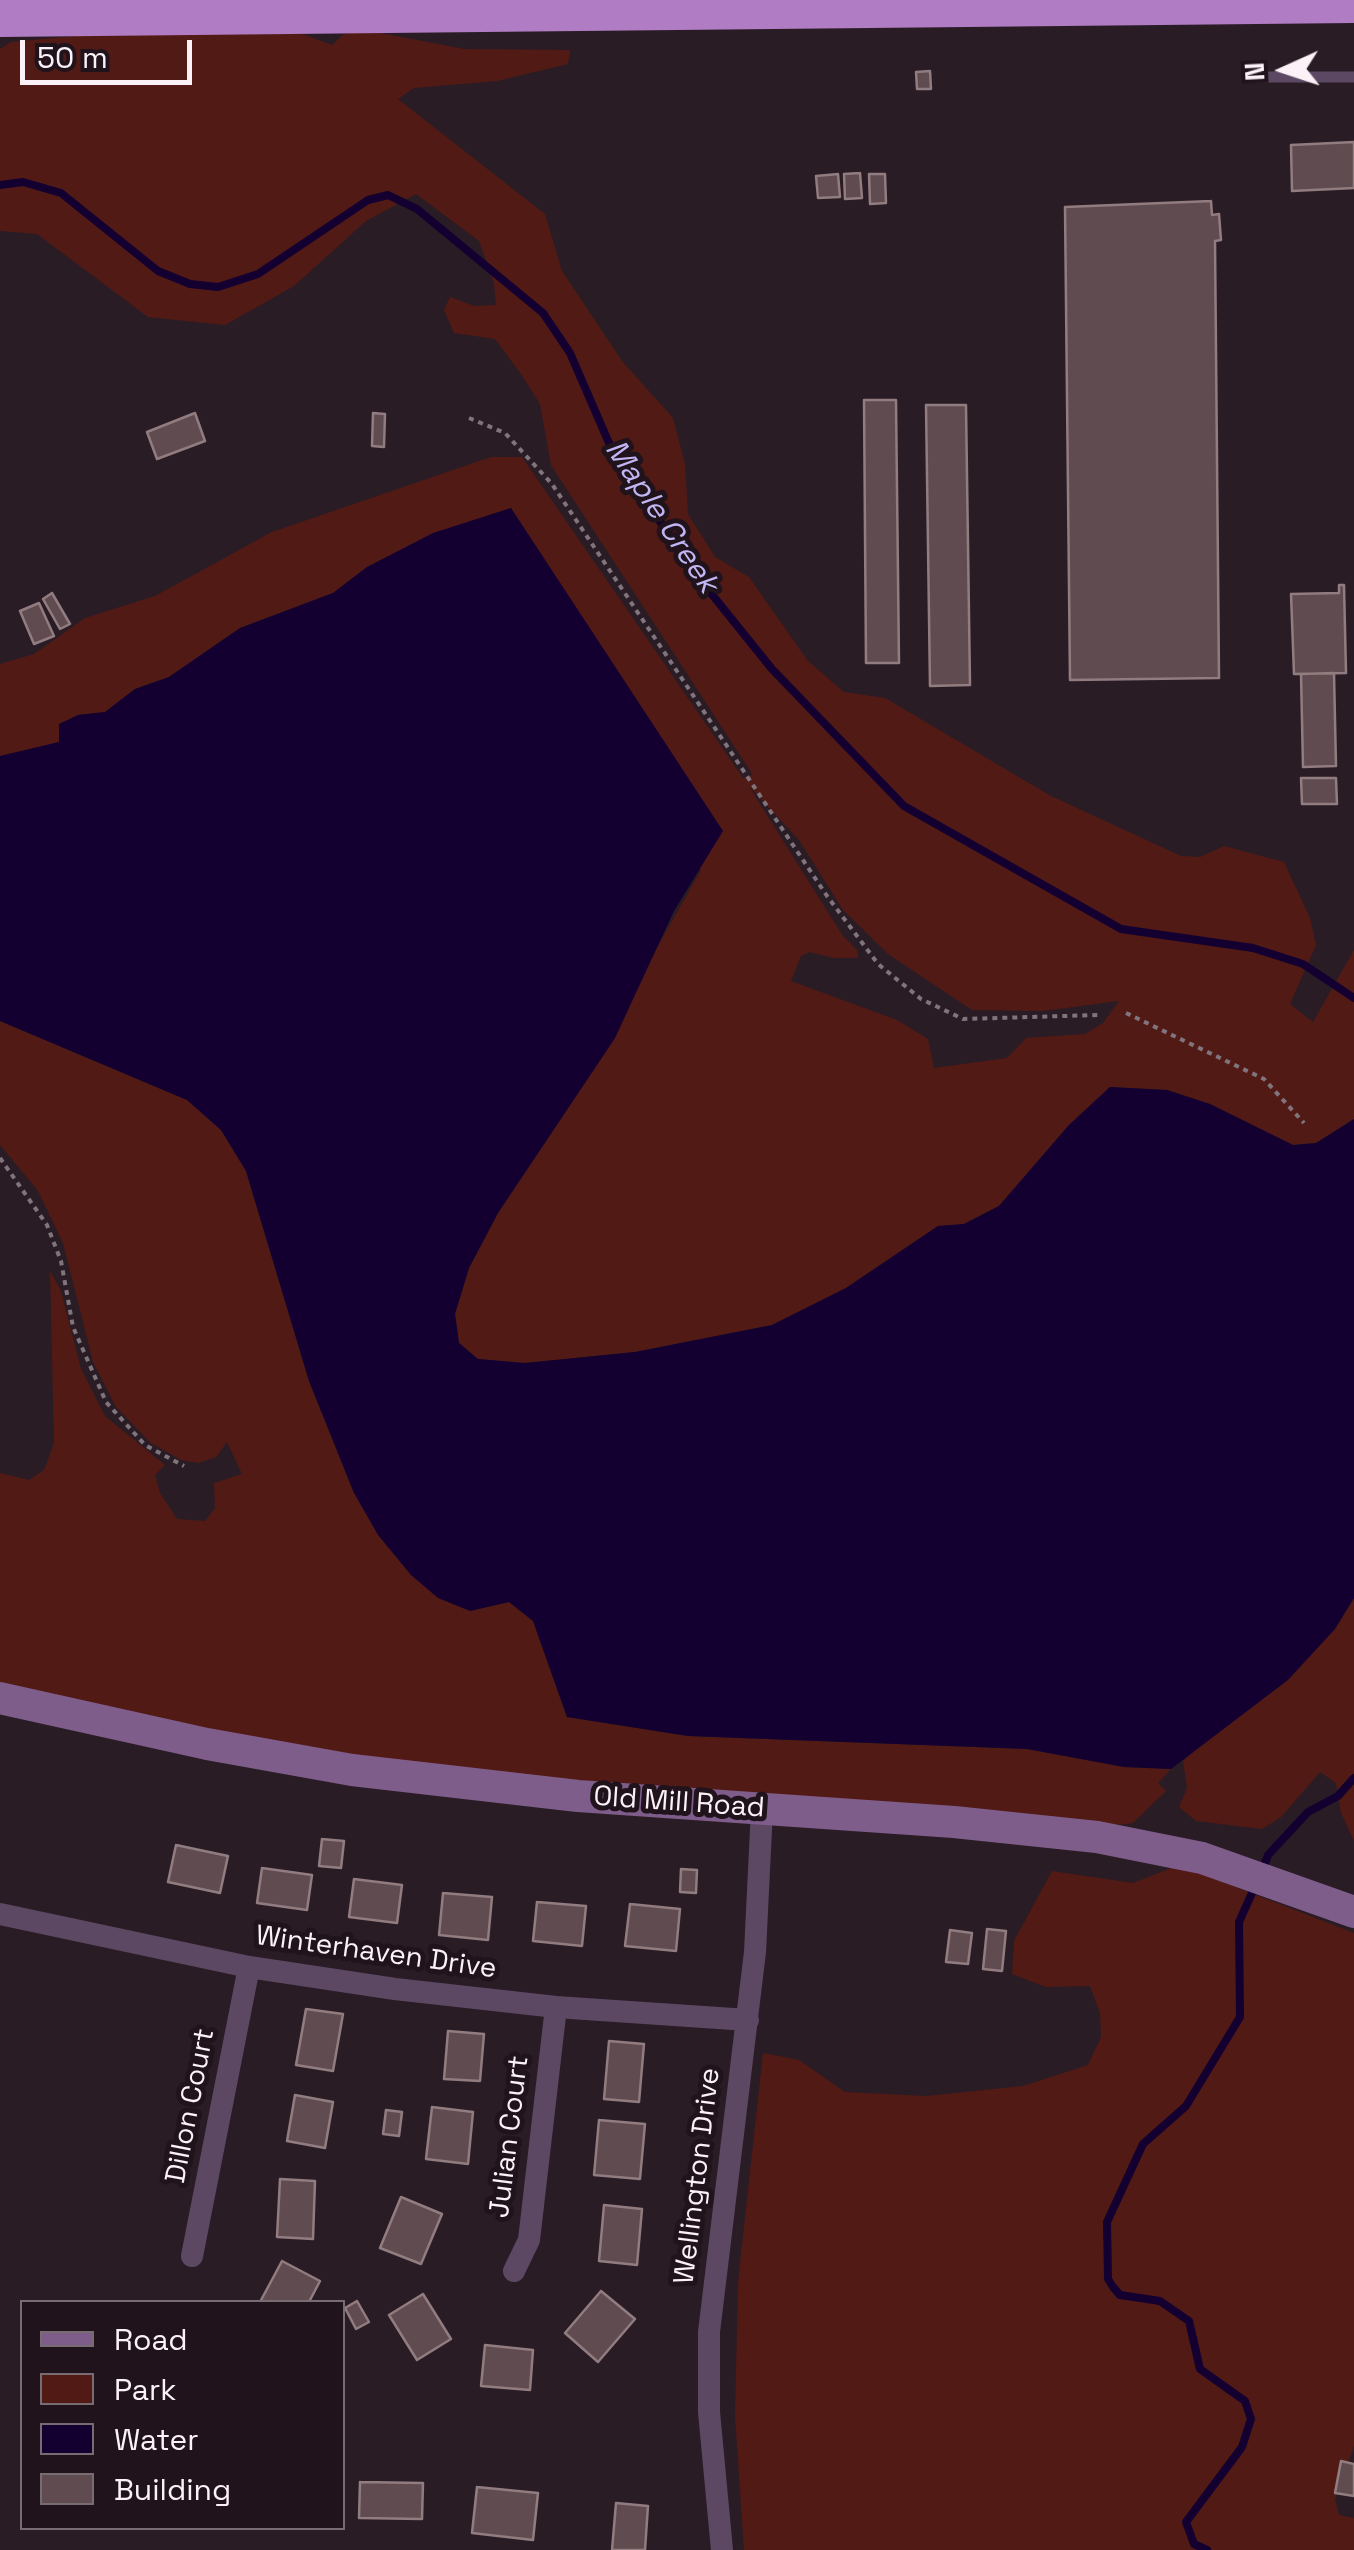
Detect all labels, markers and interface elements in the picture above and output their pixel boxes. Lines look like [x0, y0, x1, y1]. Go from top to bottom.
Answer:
scale bar [25, 20, 198, 82]
north arrow [1234, 20, 1334, 120]
text: 50 m [37, 38, 108, 77]
text: N [1236, 61, 1273, 82]
water label: Maple Creek [597, 434, 725, 600]
street label: Old Mill Road [592, 1780, 766, 1826]
street label: Winterhaven Drive [253, 1919, 499, 1987]
street label: Dillon Court [160, 2026, 222, 2186]
street label: Julian Court [483, 2054, 537, 2220]
street label: Wellington Drive [668, 2066, 728, 2286]
legend [20, 2300, 345, 2530]
text: Road [114, 2320, 188, 2359]
text: Park [114, 2370, 176, 2409]
text: Water [114, 2420, 199, 2459]
text: Building [114, 2470, 231, 2509]

